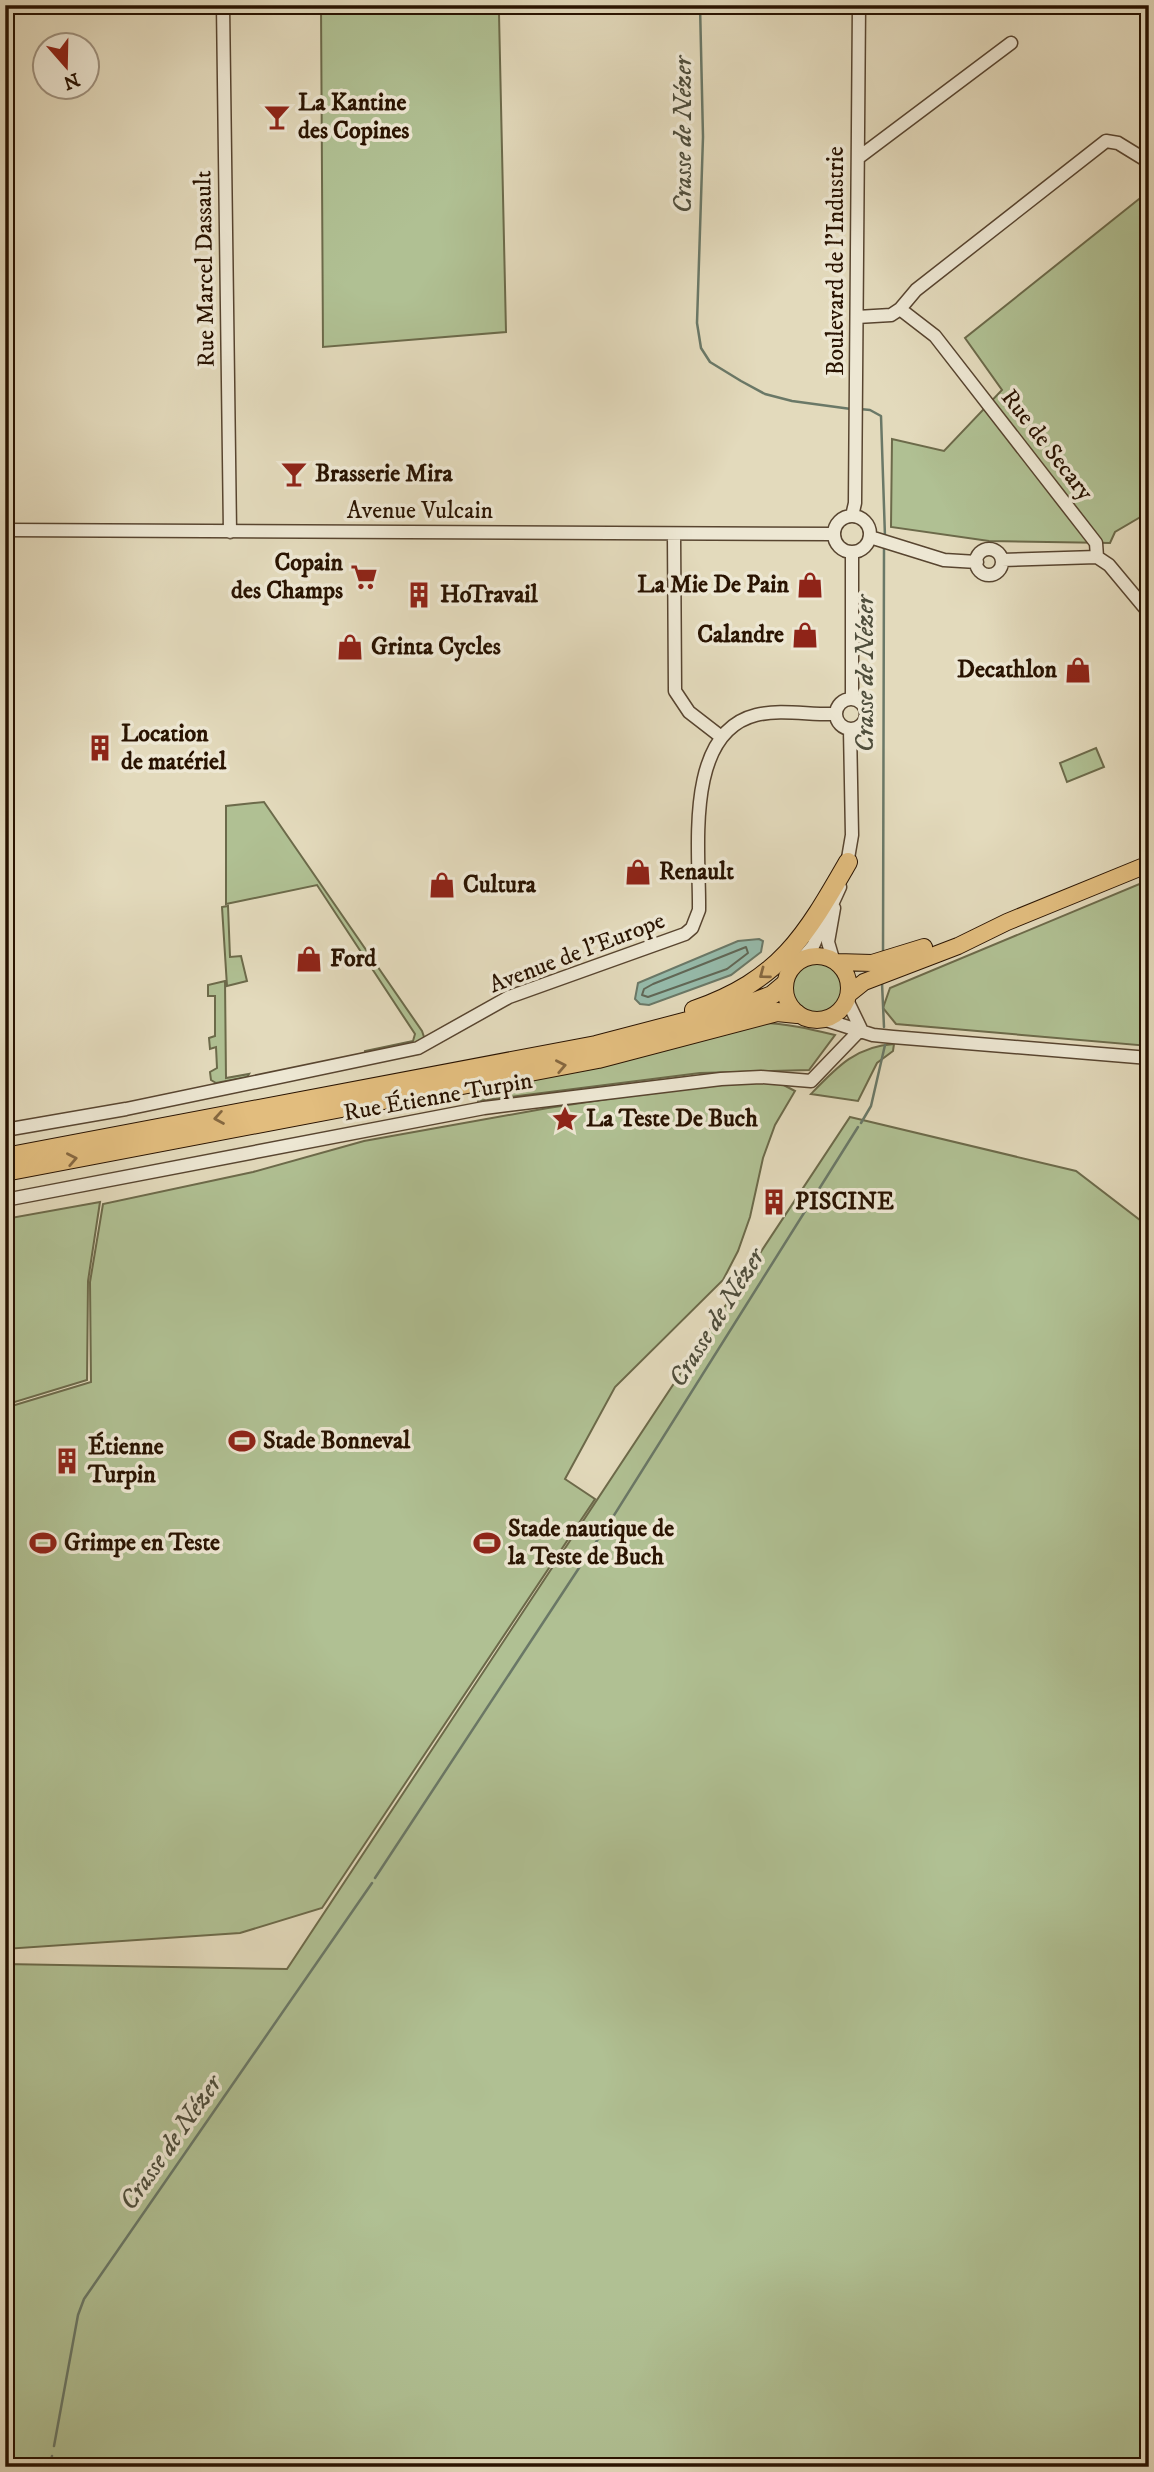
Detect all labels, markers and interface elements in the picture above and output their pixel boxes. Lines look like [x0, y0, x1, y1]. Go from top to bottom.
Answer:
north arrow [32, 32, 102, 102]
water label: Crasse de Nézer [667, 55, 700, 214]
text: N [60, 67, 83, 94]
place label: La Kantine des Copines [298, 88, 409, 146]
bar icon: La Kantine des Copines [262, 102, 292, 132]
street label: Boulevard de l'Industrie [821, 146, 851, 376]
street label: Rue Marcel Dassault [188, 170, 222, 368]
street label: Rue de Secary [994, 383, 1100, 507]
bar icon: Brasserie Mira [279, 459, 309, 489]
place label: Brasserie Mira [315, 459, 453, 489]
street label: Avenue Vulcain [347, 496, 494, 526]
place label: Copain des Champs [231, 548, 343, 606]
supermarket icon: Copain des Champs [349, 562, 379, 592]
place label: La Mie De Pain [637, 570, 789, 600]
shop icon: La Mie De Pain [795, 570, 825, 600]
building icon: HoTravail [404, 580, 434, 610]
place label: HoTravail [440, 580, 539, 610]
water label: Crasse de Nézer [849, 594, 882, 753]
place label: Calandre [697, 620, 784, 650]
shop icon: Calandre [790, 620, 820, 650]
shop icon: Grinta Cycles [335, 632, 365, 662]
place label: Grinta Cycles [371, 632, 501, 662]
place label: Decathlon [957, 655, 1057, 685]
shop icon: Decathlon [1063, 655, 1093, 685]
place label: Location de matériel [121, 719, 227, 777]
building icon: Location de matériel [85, 733, 115, 763]
shop icon: Renault [623, 857, 653, 887]
place label: Renault [659, 857, 734, 887]
shop icon: Cultura [427, 870, 457, 900]
place label: Cultura [463, 870, 537, 900]
street label: Avenue de l'Europe [485, 906, 669, 1000]
shop icon: Ford [294, 944, 324, 974]
place label: Ford [330, 944, 377, 974]
one-way arrow [759, 966, 772, 979]
one-way arrow [555, 1060, 567, 1075]
street label: Rue Étienne Turpin [341, 1066, 535, 1128]
place icon: La Teste De Buch [550, 1104, 580, 1134]
place label: La Teste De Buch [586, 1104, 758, 1134]
one-way arrow [213, 1110, 225, 1125]
one-way arrow [66, 1153, 78, 1168]
building icon: PISCINE [759, 1187, 789, 1217]
place label: PISCINE [795, 1187, 894, 1217]
water label: Crasse de Nézer [661, 1241, 774, 1393]
sports icon: Stade Bonneval [227, 1426, 257, 1456]
place label: Stade Bonneval [263, 1426, 411, 1456]
place label: Étienne Turpin [87, 1431, 164, 1490]
building icon: Étienne Turpin [52, 1446, 82, 1476]
place label: Stade nautique de la Teste de Buch [507, 1514, 674, 1572]
sports icon: Grimpe en Teste [28, 1528, 58, 1558]
place label: Grimpe en Teste [64, 1528, 220, 1558]
sports icon: Stade nautique de la Teste de Buch [472, 1528, 502, 1558]
water label: Crasse de Nézer [112, 2068, 231, 2217]

